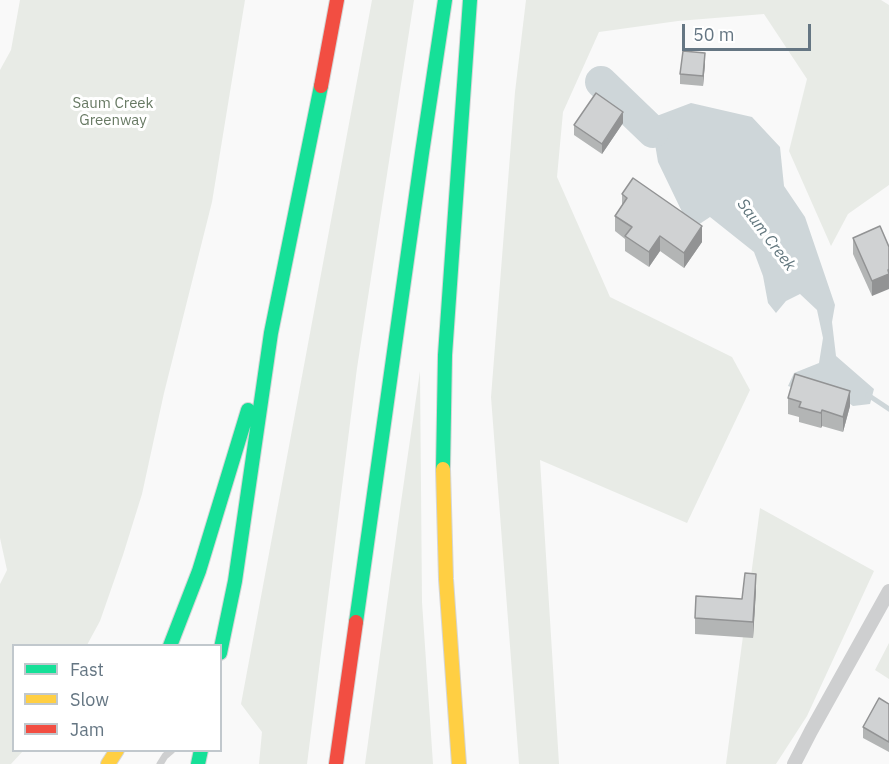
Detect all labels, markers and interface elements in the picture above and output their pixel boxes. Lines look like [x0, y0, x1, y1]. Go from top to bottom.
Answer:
scale bar [685, 12, 814, 50]
text: 50 m [693, 23, 735, 46]
park label: Saum Creek Greenway [73, 95, 153, 130]
water label: Saum Creek [733, 195, 799, 275]
legend [12, 644, 222, 752]
text: Fast [70, 658, 104, 681]
text: Slow [70, 688, 109, 711]
text: Jam [70, 718, 105, 741]

